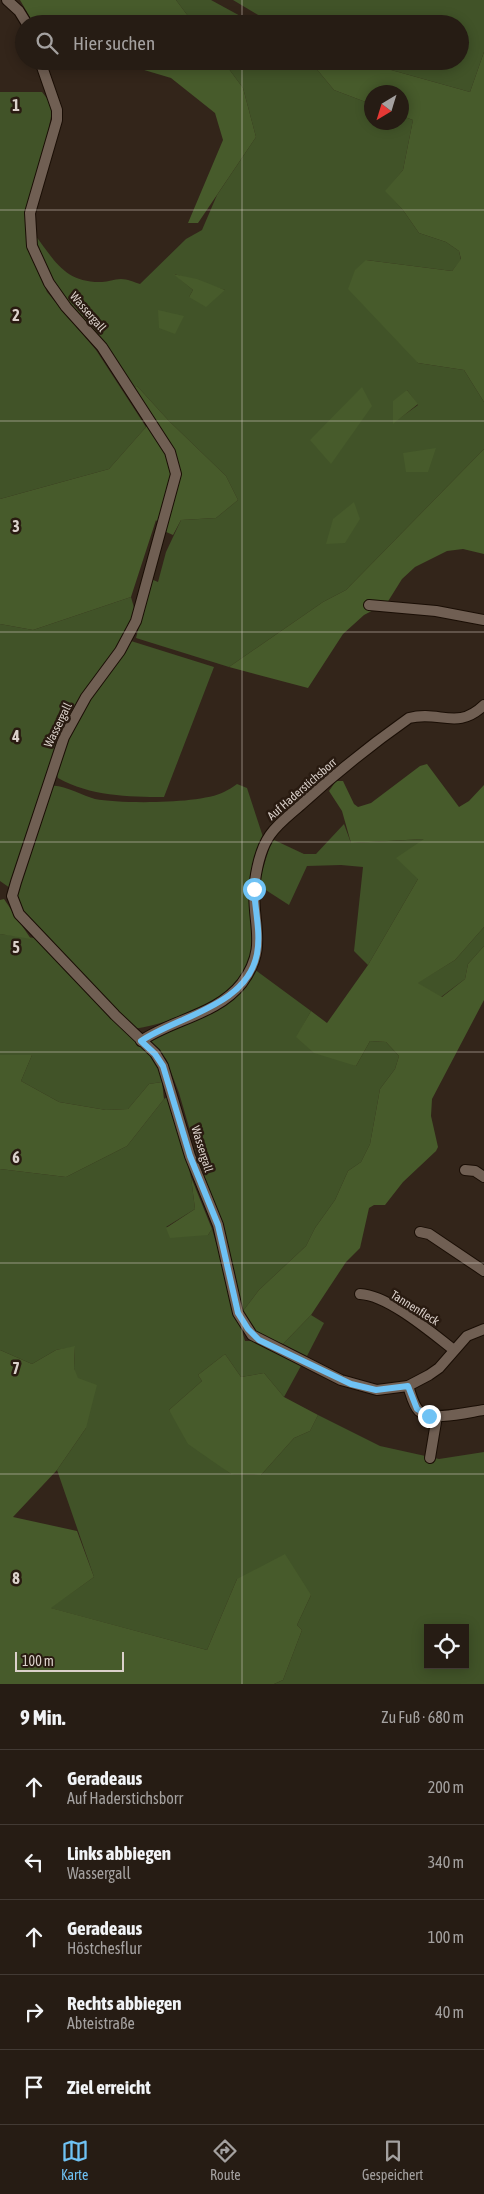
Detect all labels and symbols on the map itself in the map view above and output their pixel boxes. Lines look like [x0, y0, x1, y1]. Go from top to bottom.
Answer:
north arrow [364, 85, 409, 130]
text: 1 [12, 96, 20, 114]
street label: Wassergall [67, 289, 110, 335]
text: 2 [12, 306, 20, 324]
text: 3 [12, 517, 20, 535]
street label: Wassergall [41, 700, 75, 750]
text: 4 [11, 727, 20, 745]
street label: Auf Haderstichsborr [264, 755, 340, 823]
route start [243, 878, 266, 901]
text: 5 [12, 938, 20, 956]
street label: Wassergall [188, 1124, 216, 1175]
text: 6 [12, 1148, 20, 1166]
street label: Tannenfleck [388, 1288, 442, 1329]
text: 7 [12, 1359, 20, 1377]
route end [418, 1405, 441, 1428]
text: 8 [12, 1569, 20, 1587]
scale bar [15, 1649, 124, 1672]

